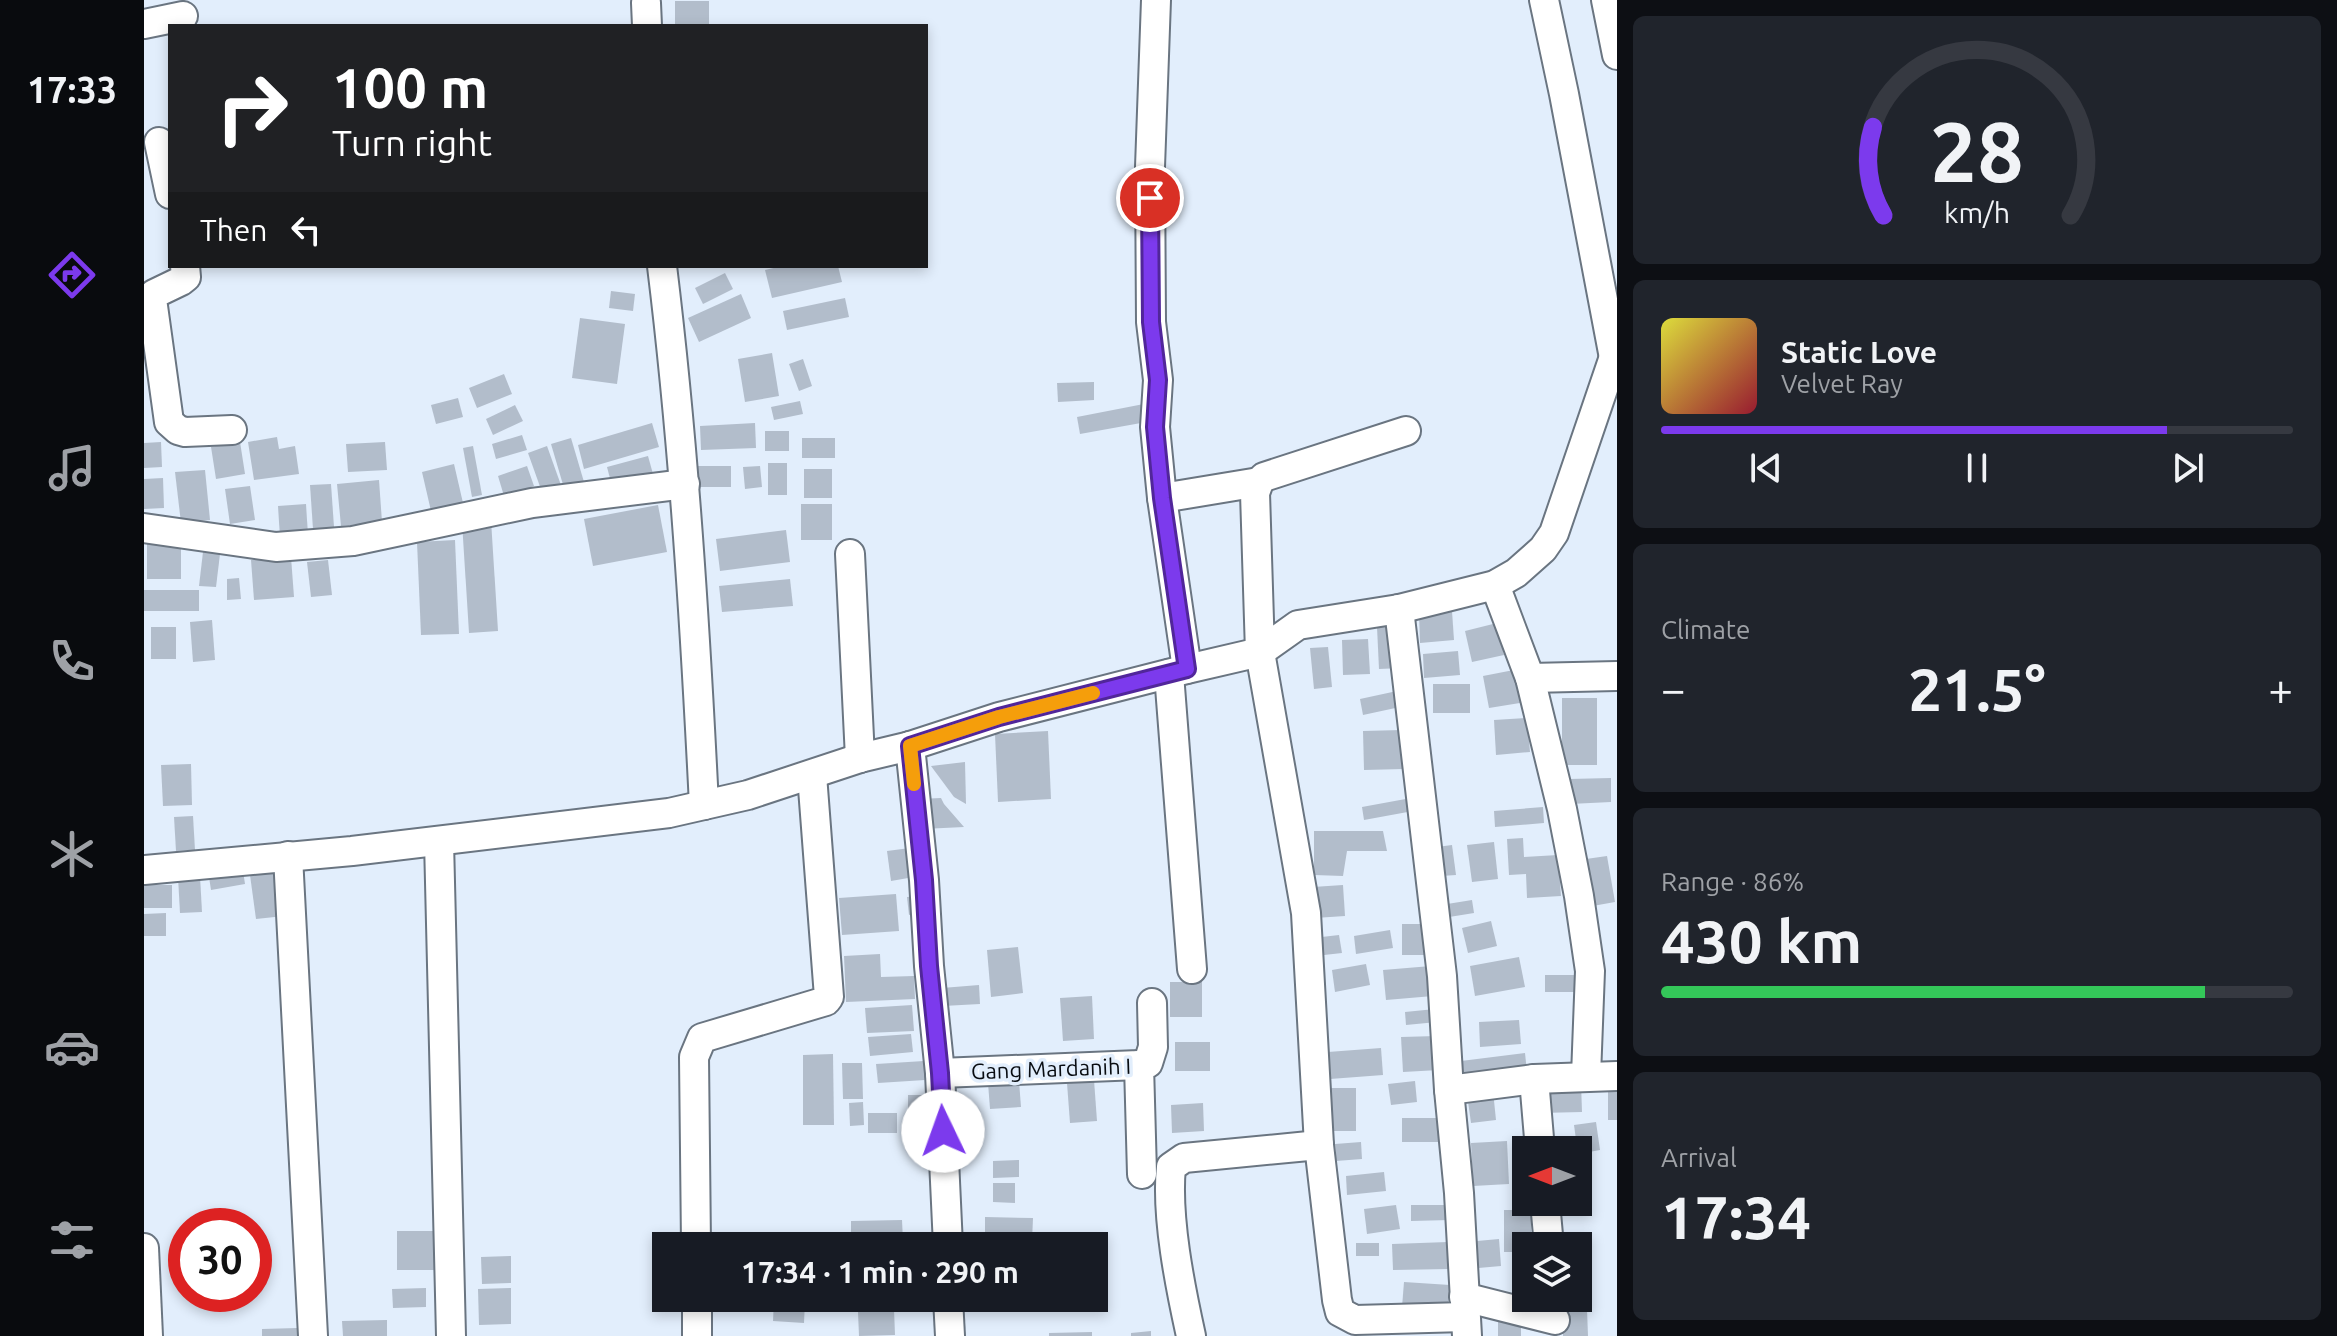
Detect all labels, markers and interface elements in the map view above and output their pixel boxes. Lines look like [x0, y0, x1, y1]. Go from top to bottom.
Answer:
icon: right [200, 56, 304, 160]
text: 100 m [332, 56, 488, 119]
text: 17:33 [27, 69, 117, 110]
text: 28 [1930, 104, 2024, 198]
text: Turn right [332, 122, 492, 163]
pin [1116, 164, 1184, 232]
icon: arrive [1128, 176, 1172, 220]
text: km/h [1944, 196, 2010, 228]
icon: left [284, 208, 328, 252]
text: Then [200, 213, 268, 247]
icon: directions [44, 247, 100, 303]
text: Static Love [1781, 335, 1937, 369]
text: Velvet Ray [1781, 369, 1903, 398]
icon: music [44, 440, 100, 496]
icon: previous [1744, 446, 1788, 490]
icon: pause [1955, 446, 1999, 490]
icon: next [2166, 446, 2210, 490]
text: Climate [1661, 615, 1750, 644]
icon: phone [44, 633, 100, 689]
text: 21.5° [1908, 655, 2046, 722]
text: − [1661, 664, 1686, 713]
text: + [2268, 664, 2293, 713]
icon: climate [44, 826, 100, 882]
text: Range · 86% [1661, 867, 1804, 896]
text: 430 km [1661, 907, 1862, 974]
icon: car [44, 1019, 100, 1075]
street label: Gang Mardanih I [971, 1053, 1131, 1083]
position arrow [901, 1089, 985, 1173]
north arrow [1512, 1136, 1592, 1216]
map controls [1512, 1136, 1592, 1312]
text: Arrival [1661, 1143, 1737, 1172]
text: 17:34 [1661, 1183, 1811, 1250]
speed limit sign: 30 [168, 1208, 272, 1312]
icon: filters [44, 1212, 100, 1268]
button: layers [1512, 1232, 1592, 1312]
text: 17:34 · 1 min · 290 m [741, 1255, 1019, 1289]

